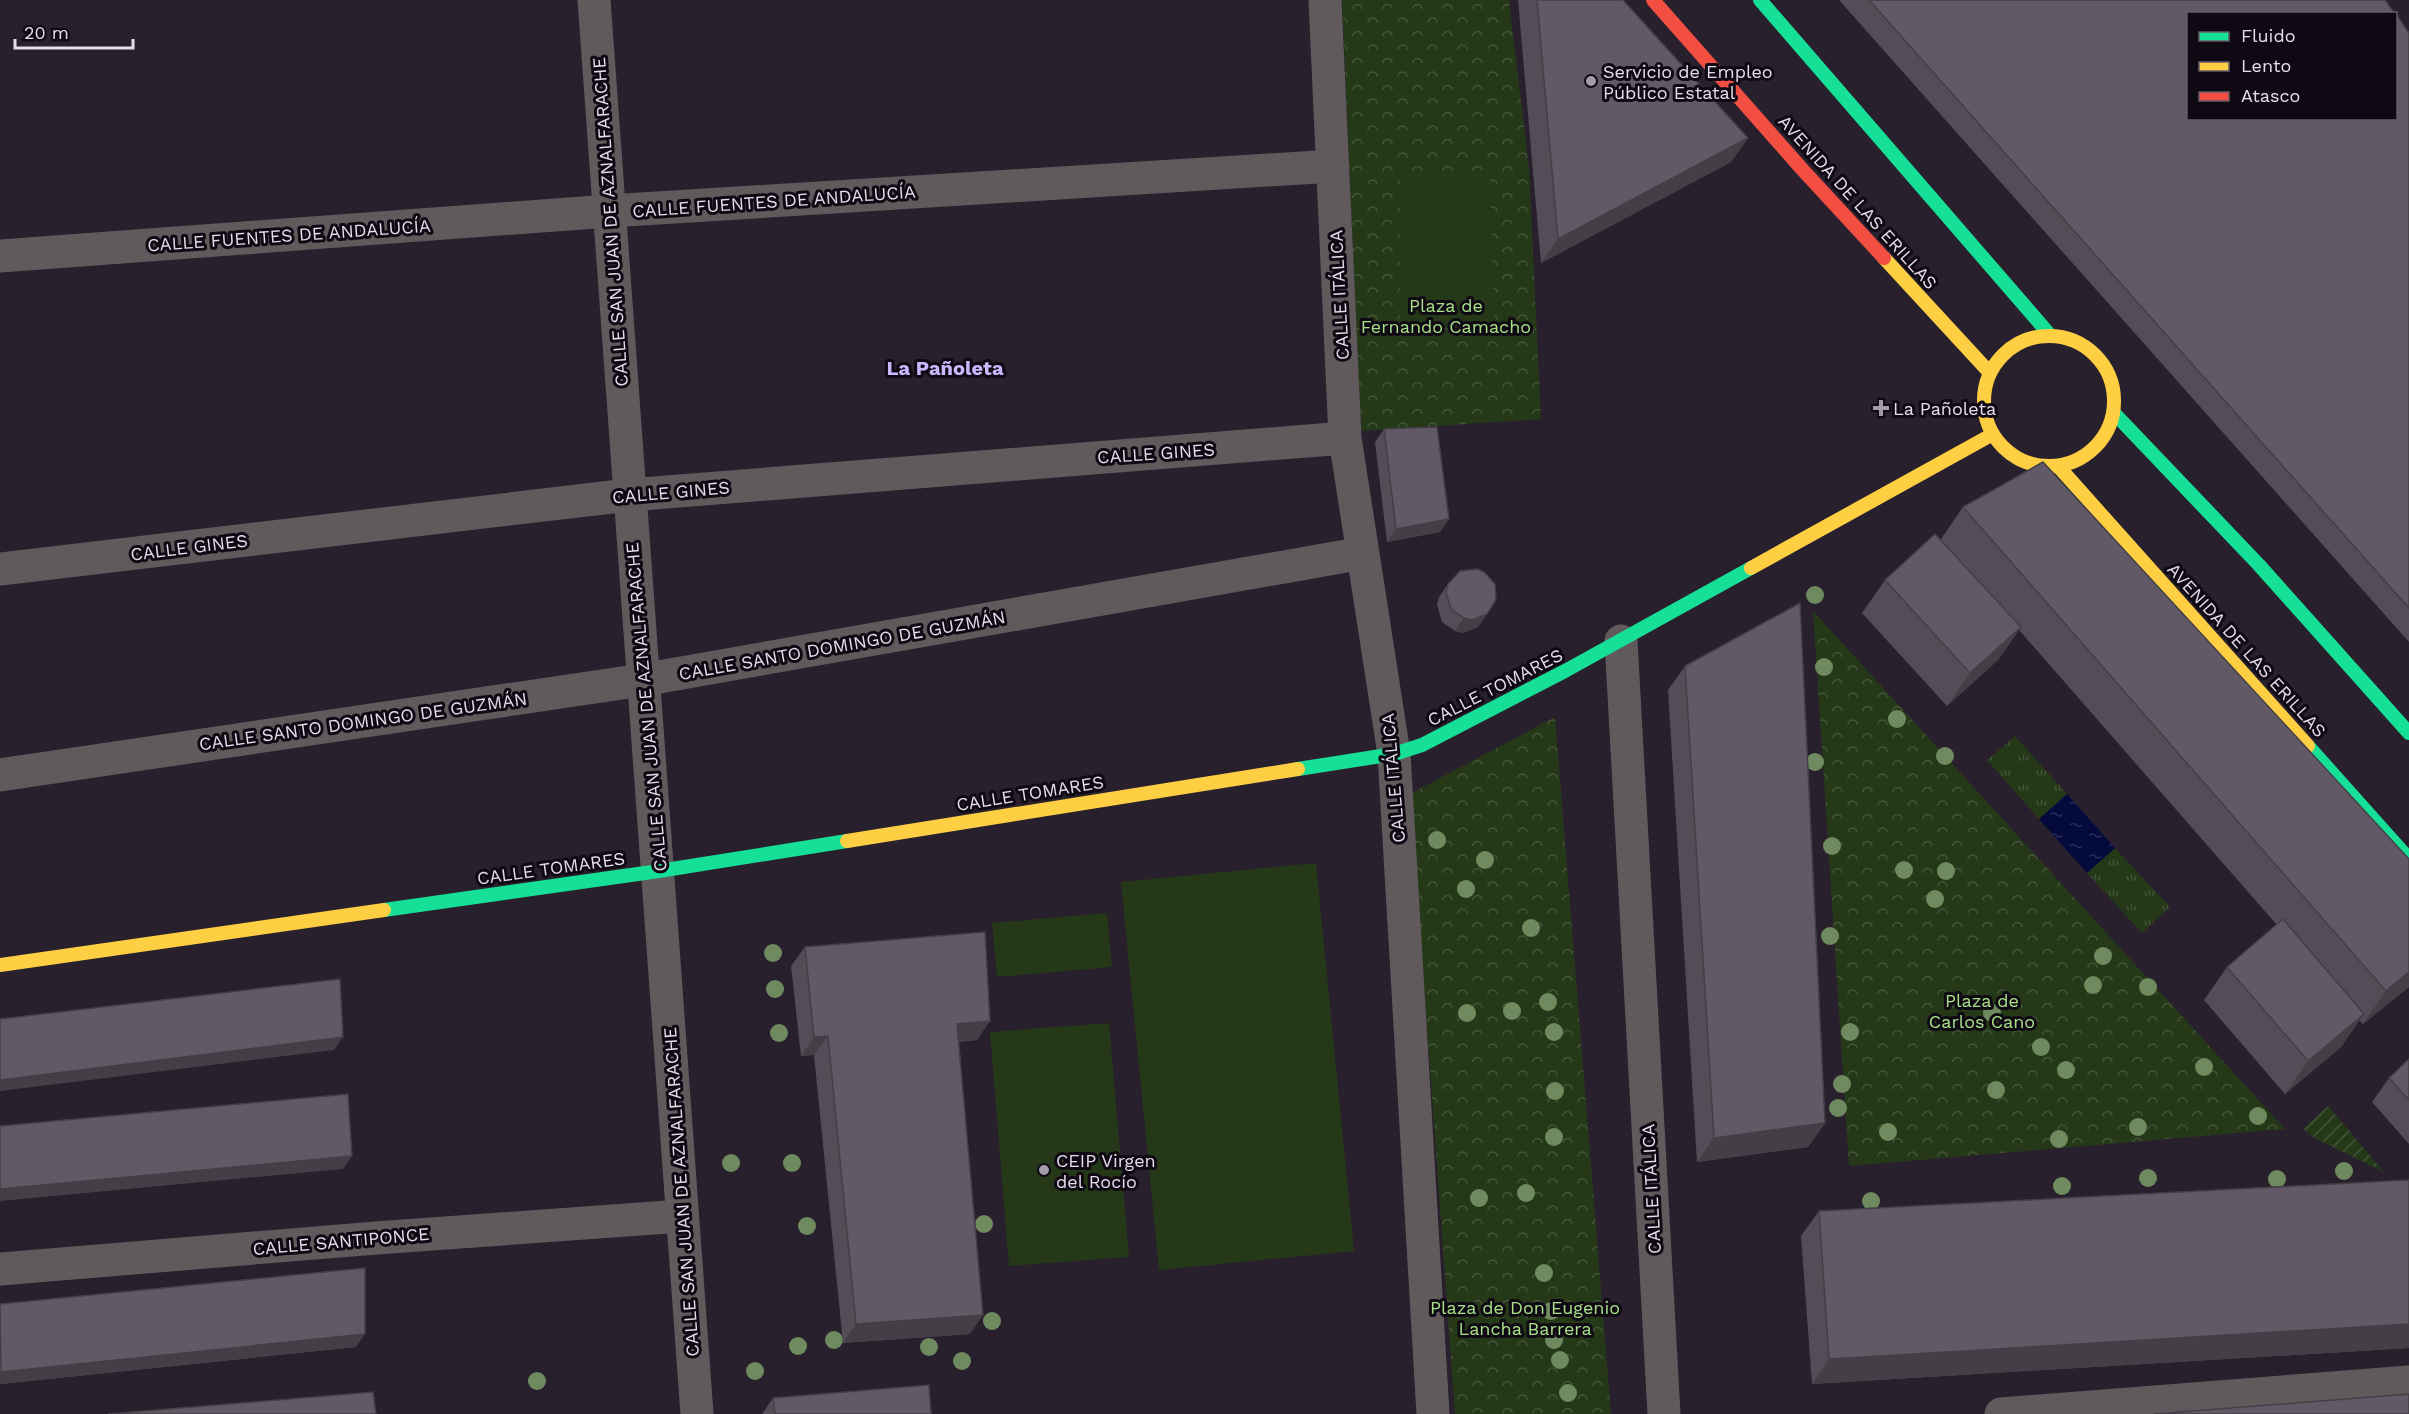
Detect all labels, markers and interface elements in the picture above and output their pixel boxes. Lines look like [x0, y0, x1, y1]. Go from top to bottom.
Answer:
scale bar [15, 12, 134, 50]
legend [2187, 12, 2397, 120]
text: 20 m [24, 22, 69, 43]
text: Fluido [2241, 25, 2295, 46]
text: Lento [2241, 55, 2291, 76]
street label: CALLE SAN JUAN DE AZNALFARACHE [588, 56, 632, 388]
place label: Servicio de Empleo Público Estatal [1603, 61, 1773, 103]
marker: Servicio de Empleo Público Estatal [1584, 74, 1598, 88]
text: Atasco [2241, 85, 2300, 106]
street label: AVENIDA DE LAS ERILLAS [1774, 111, 1942, 293]
street label: CALLE FUENTES DE ANDALUCÍA [632, 181, 917, 221]
street label: CALLE FUENTES DE ANDALUCÍA [147, 215, 432, 255]
street label: CALLE ITÁLICA [1325, 229, 1353, 361]
park label: Plaza de Fernando Camacho [1361, 295, 1531, 337]
district label: La Pañoleta [887, 356, 1004, 380]
place label: La Pañoleta [1893, 398, 1996, 419]
marker: La Pañoleta [1874, 401, 1888, 415]
street label: CALLE GINES [1096, 438, 1216, 468]
street label: CALLE GINES [611, 476, 731, 508]
street label: CALLE GINES [129, 529, 249, 565]
street label: CALLE SAN JUAN DE AZNALFARACHE [621, 542, 671, 872]
street label: AVENIDA DE LAS ERILLAS [2163, 559, 2331, 741]
street label: CALLE SANTO DOMINGO DE GUZMÁN [677, 606, 1007, 684]
street label: CALLE TOMARES [1424, 644, 1566, 730]
street label: CALLE SANTO DOMINGO DE GUZMÁN [198, 688, 528, 754]
street label: CALLE ITÁLICA [1377, 712, 1409, 844]
street label: CALLE TOMARES [955, 771, 1105, 815]
street label: CALLE TOMARES [476, 847, 626, 889]
park label: Plaza de Carlos Cano [1929, 990, 2035, 1032]
street label: CALLE SAN JUAN DE AZNALFARACHE [659, 1026, 703, 1358]
street label: CALLE ITÁLICA [1637, 1123, 1665, 1255]
place label: CEIP Virgen del Rocío [1056, 1150, 1156, 1192]
marker: CEIP Virgen del Rocío [1037, 1163, 1051, 1177]
street label: CALLE SANTIPONCE [252, 1223, 430, 1259]
park label: Plaza de Don Eugenio Lancha Barrera [1430, 1297, 1620, 1339]

